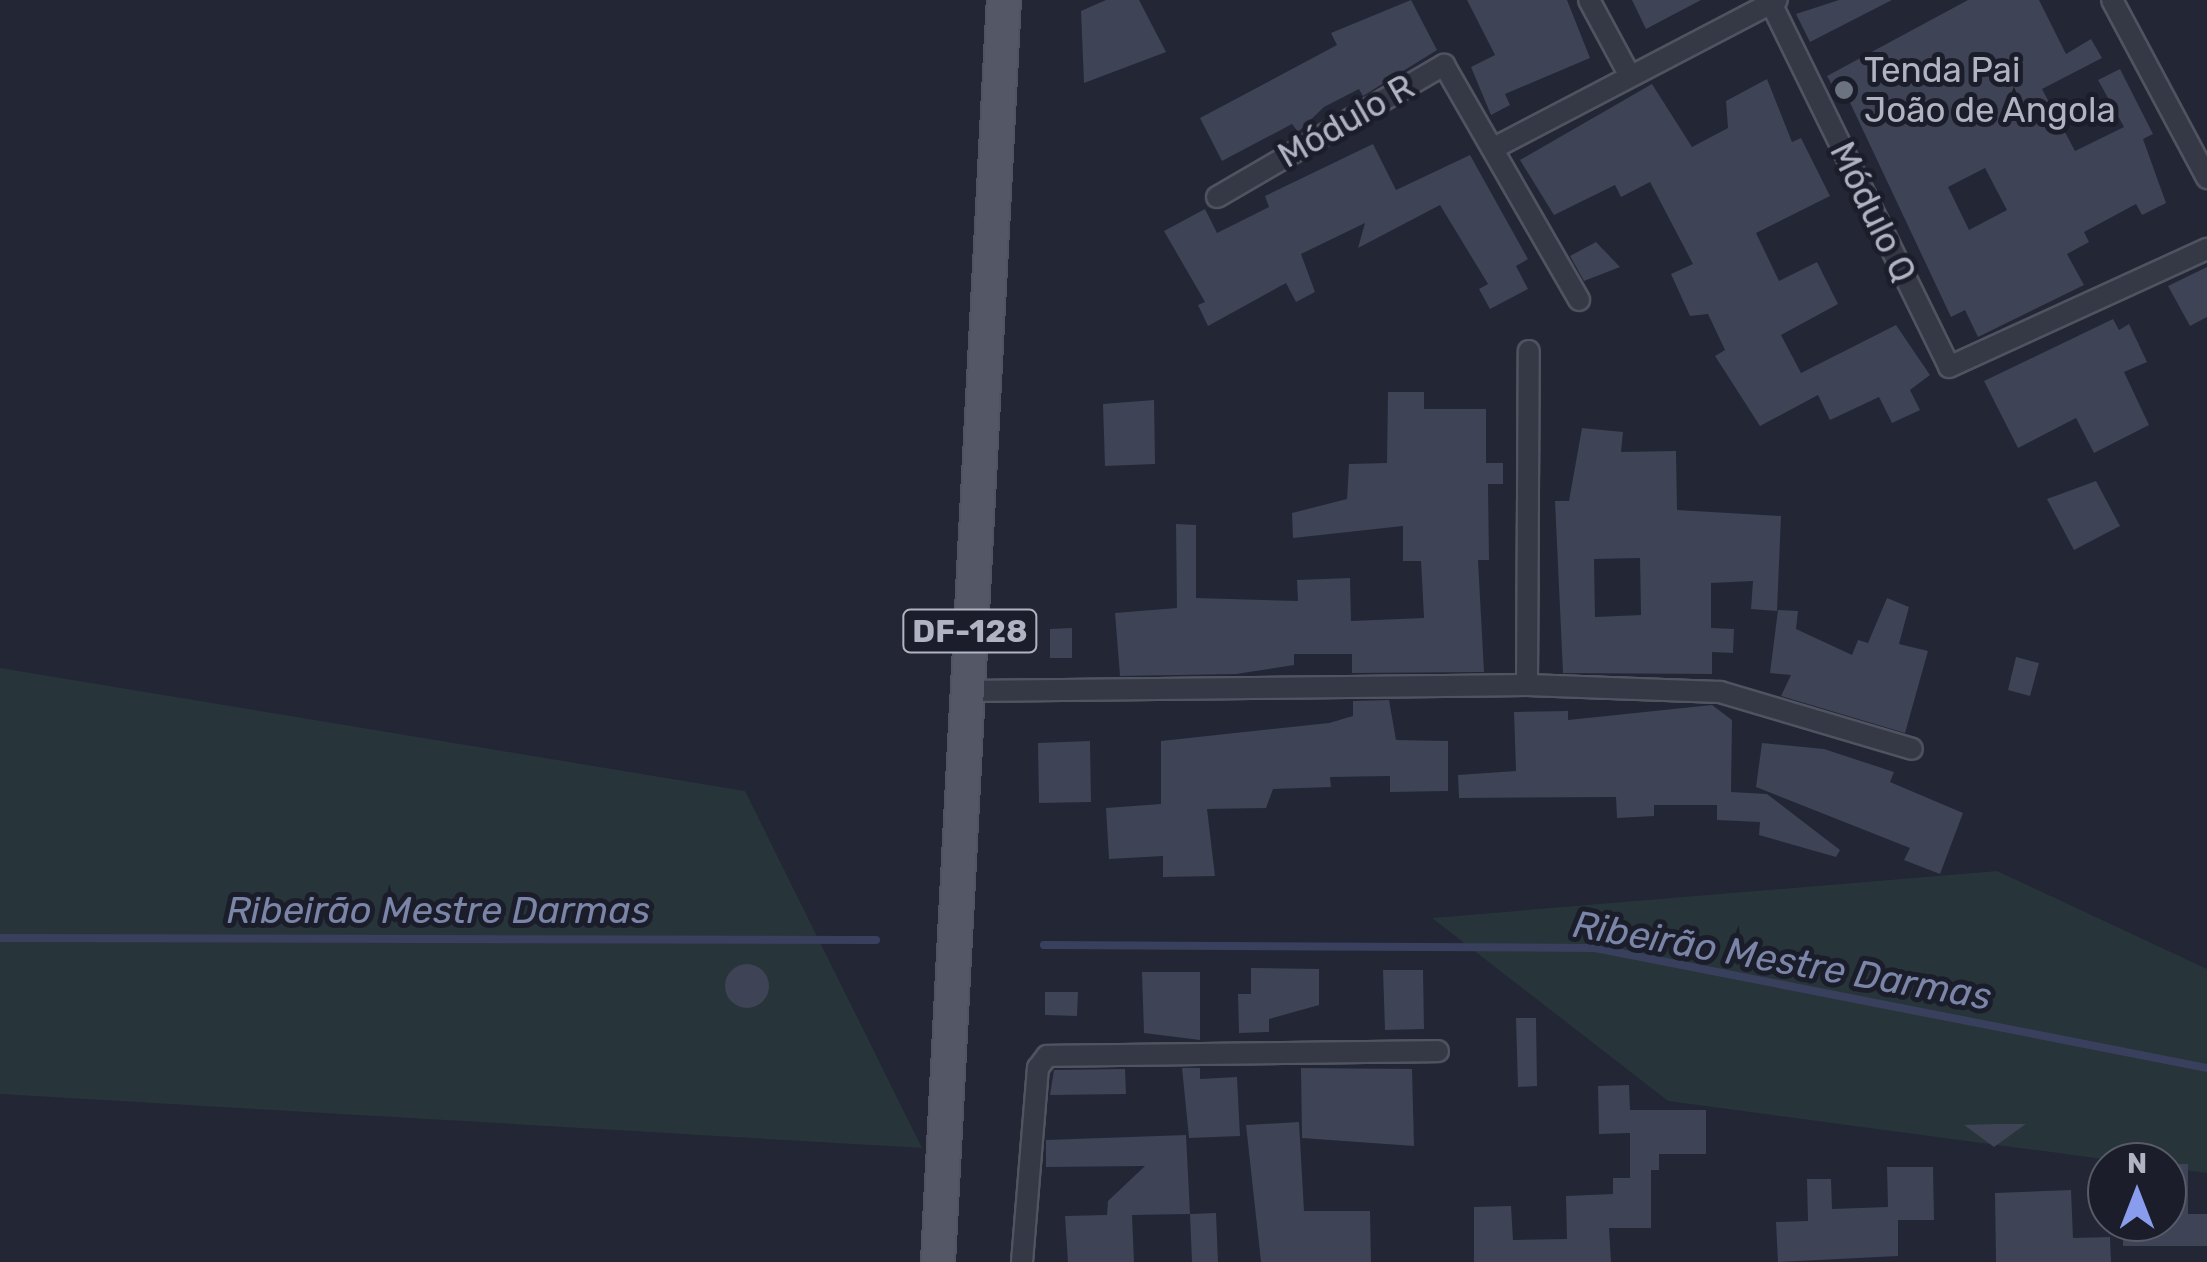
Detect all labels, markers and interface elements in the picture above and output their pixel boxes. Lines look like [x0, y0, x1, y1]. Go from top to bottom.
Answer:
place label: Tenda Pai João de Angola [1864, 49, 2117, 131]
street label: Módulo R [1271, 65, 1421, 177]
marker: Tenda Pai João de Angola [1833, 79, 1855, 101]
street label: Módulo Q [1821, 135, 1925, 289]
road number: DF-128 [900, 604, 1040, 658]
water label: Ribeirão Mestre Darmas [226, 888, 650, 934]
water label: Ribeirão Mestre Darmas [1569, 902, 1995, 1020]
north arrow [2087, 1142, 2187, 1242]
text: N [2127, 1147, 2147, 1180]

